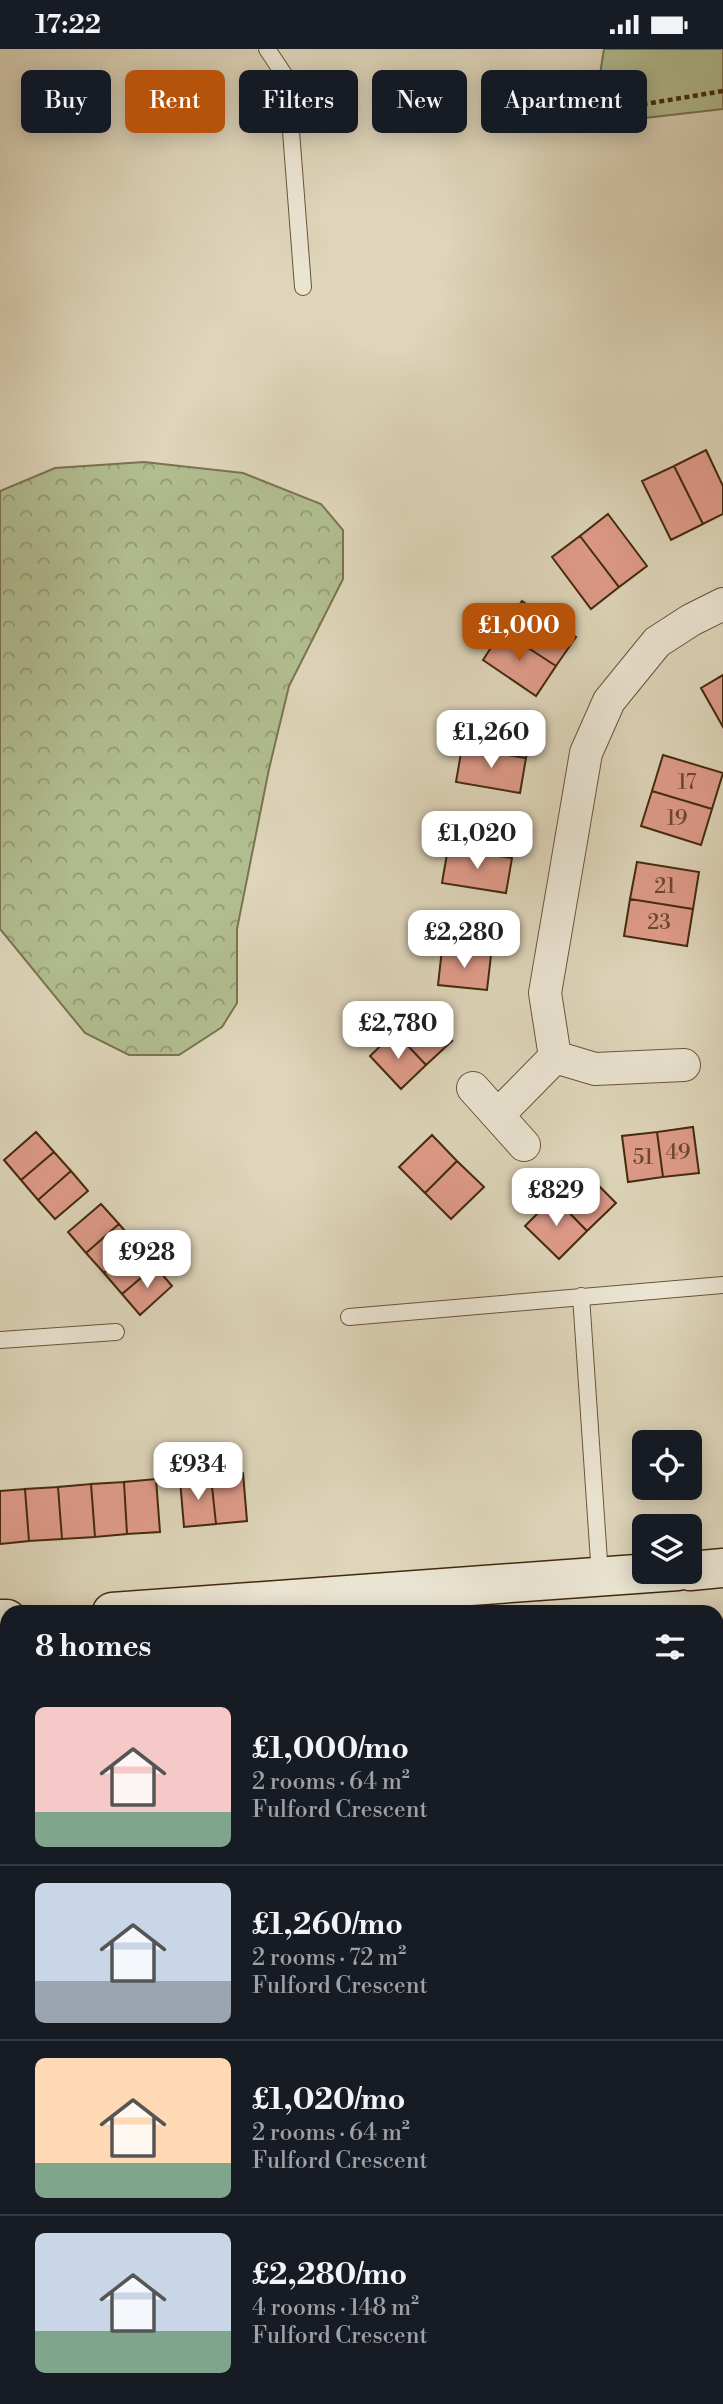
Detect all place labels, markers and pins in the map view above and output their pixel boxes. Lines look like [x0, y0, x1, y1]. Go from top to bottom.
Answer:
pin: £1,000 [462, 603, 576, 663]
pin: £1,260 [434, 711, 548, 770]
pin: £1,020 [420, 811, 534, 871]
pin: £2,280 [407, 911, 521, 970]
pin: £2,780 [341, 1002, 455, 1061]
pin: £829 [515, 1169, 597, 1228]
pin: £928 [106, 1231, 188, 1290]
pin: £934 [157, 1443, 239, 1502]

